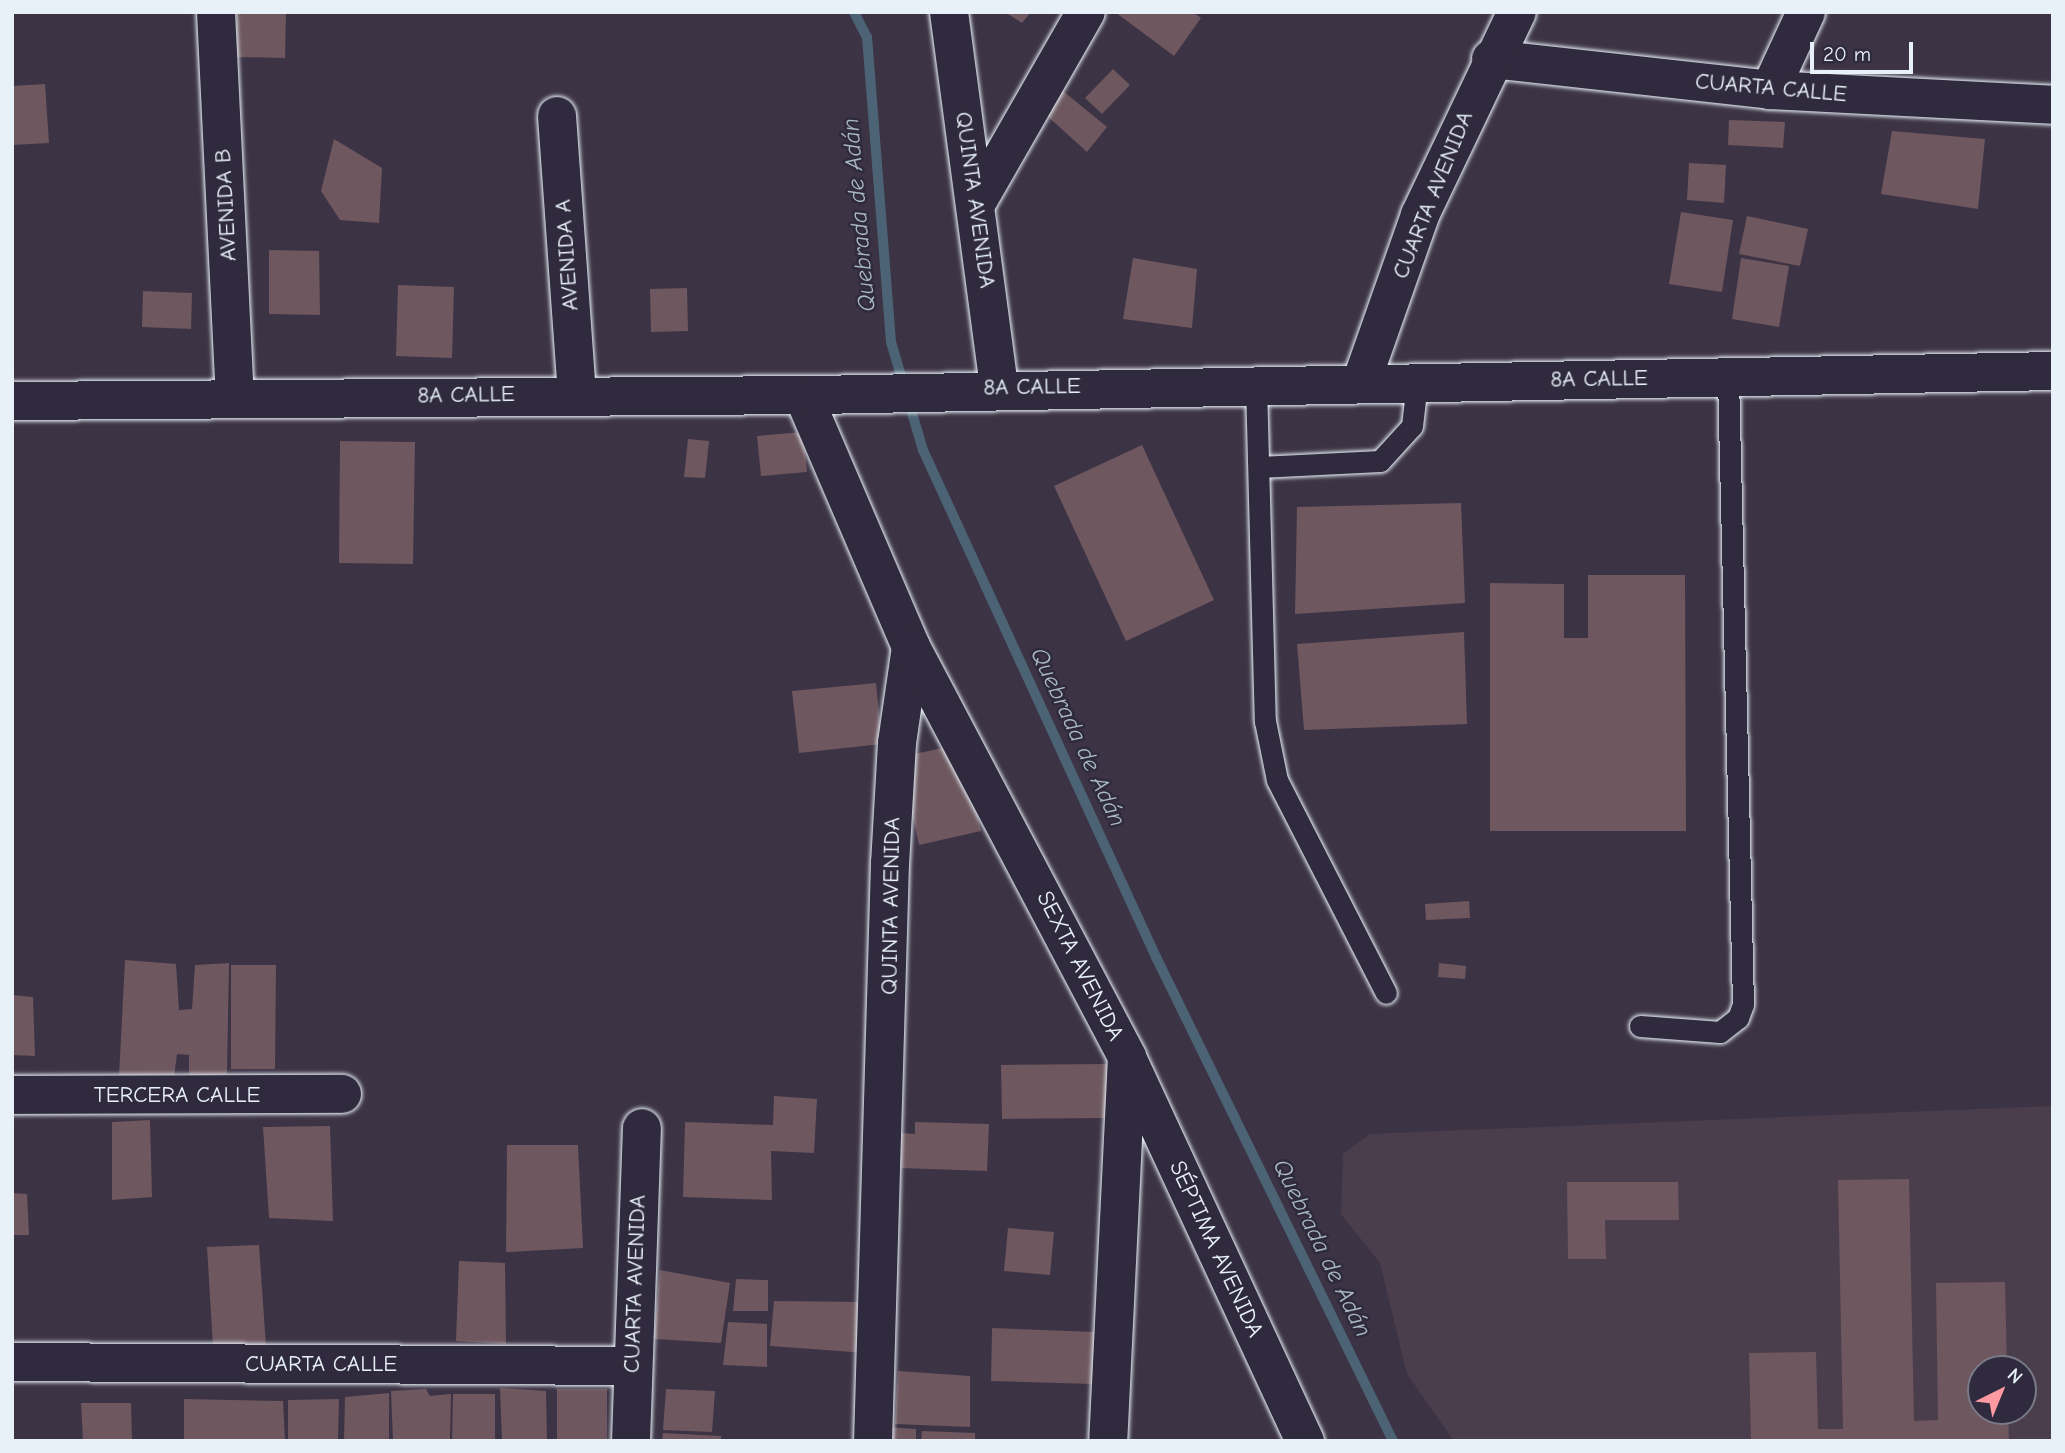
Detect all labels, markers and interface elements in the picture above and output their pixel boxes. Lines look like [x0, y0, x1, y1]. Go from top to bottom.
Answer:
scale bar [1813, 28, 1916, 72]
text: 20 m [1823, 42, 1871, 66]
street label: CUARTA CALLE [1694, 68, 1848, 108]
street label: CUARTA AVENIDA [1387, 107, 1479, 283]
street label: QUINTA AVENIDA [949, 110, 1001, 290]
water label: Quebrada de Adán [836, 117, 882, 313]
street label: AVENIDA B [209, 148, 243, 262]
street label: AVENIDA A [549, 198, 585, 312]
street label: 8A CALLE [1550, 364, 1648, 394]
street label: 8A CALLE [983, 372, 1081, 402]
street label: 8A CALLE [417, 380, 515, 410]
water label: Quebrada de Adán [1024, 643, 1132, 831]
street label: QUINTA AVENIDA [876, 817, 906, 995]
street label: SEXTA AVENIDA [1031, 887, 1129, 1045]
street label: TERCERA CALLE [94, 1081, 260, 1109]
water label: Quebrada de Adán [1267, 1154, 1377, 1342]
street label: SÉPTIMA AVENIDA [1163, 1156, 1269, 1342]
street label: CUARTA AVENIDA [618, 1194, 652, 1374]
street label: CUARTA CALLE [245, 1350, 397, 1378]
north arrow [1967, 1355, 2037, 1425]
text: N [2003, 1364, 2027, 1388]

